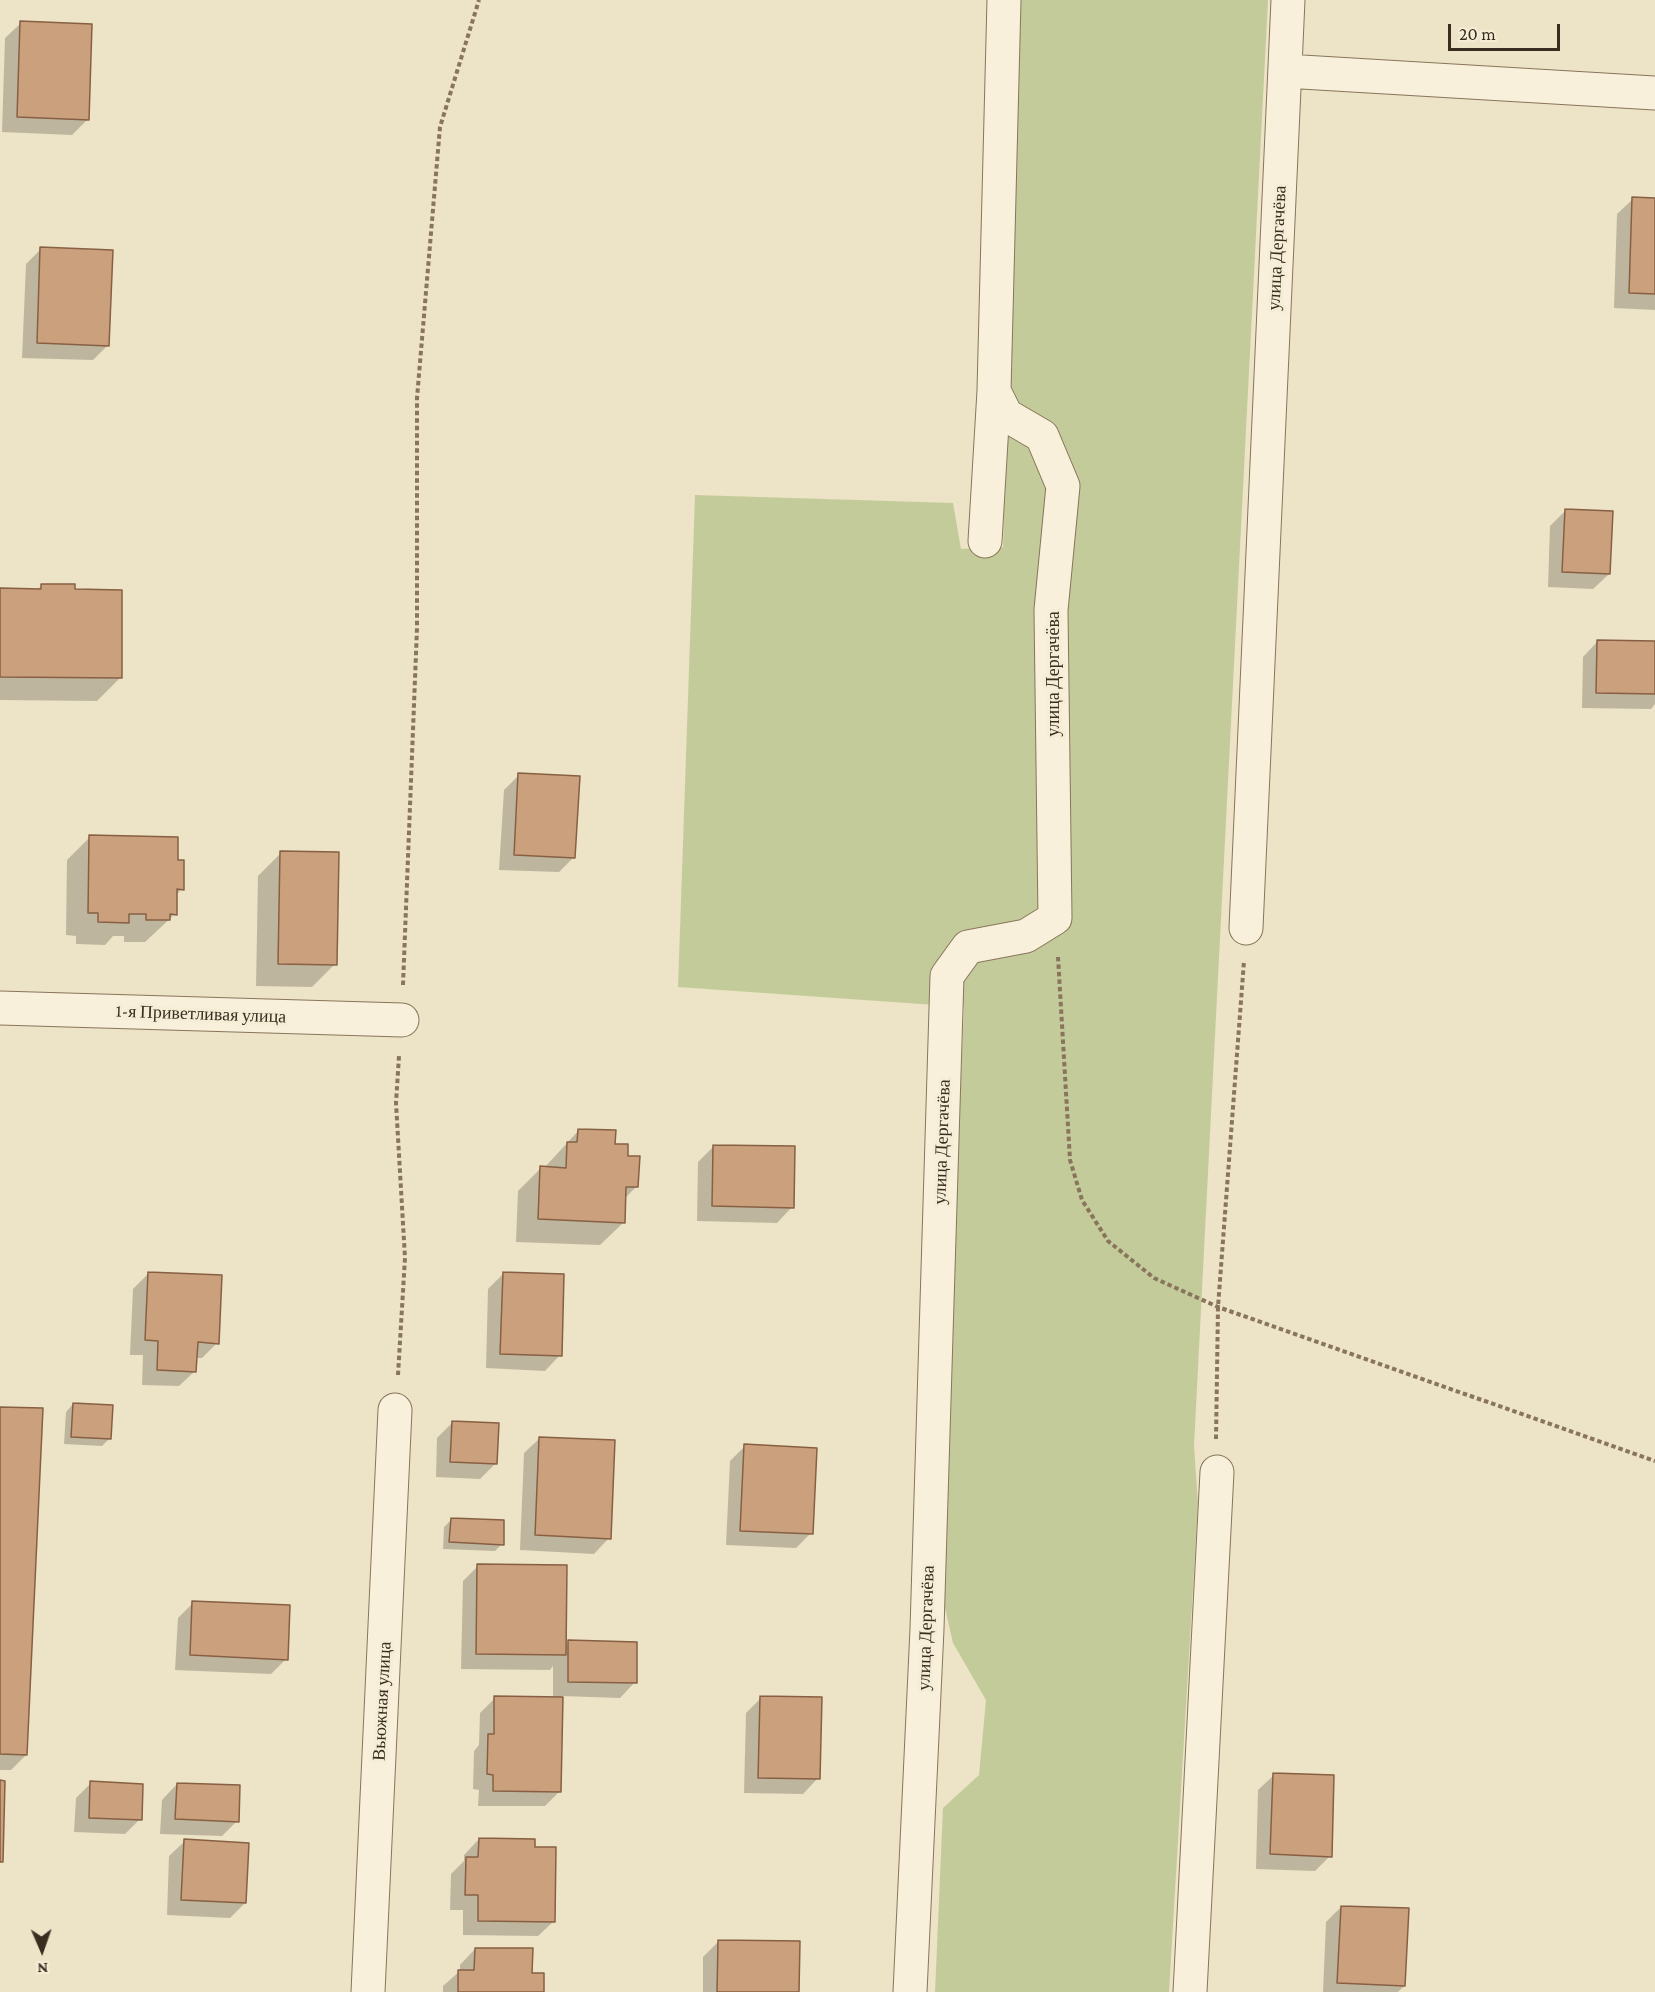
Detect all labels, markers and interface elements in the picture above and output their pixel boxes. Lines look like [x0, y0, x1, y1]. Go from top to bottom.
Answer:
scale bar [1451, 12, 1564, 50]
text: 20 m [1459, 24, 1496, 44]
street label: улица Дергачёва [1263, 185, 1291, 311]
street label: улица Дергачёва [1042, 611, 1064, 737]
street label: 1-я Приветливая улица [115, 1000, 287, 1028]
street label: улица Дергачёва [929, 1079, 955, 1205]
street label: улица Дергачёва [913, 1565, 939, 1691]
street label: Вьюжная улица [368, 1641, 396, 1761]
north arrow [12, 1920, 72, 1980]
text: N [37, 1960, 48, 1977]

